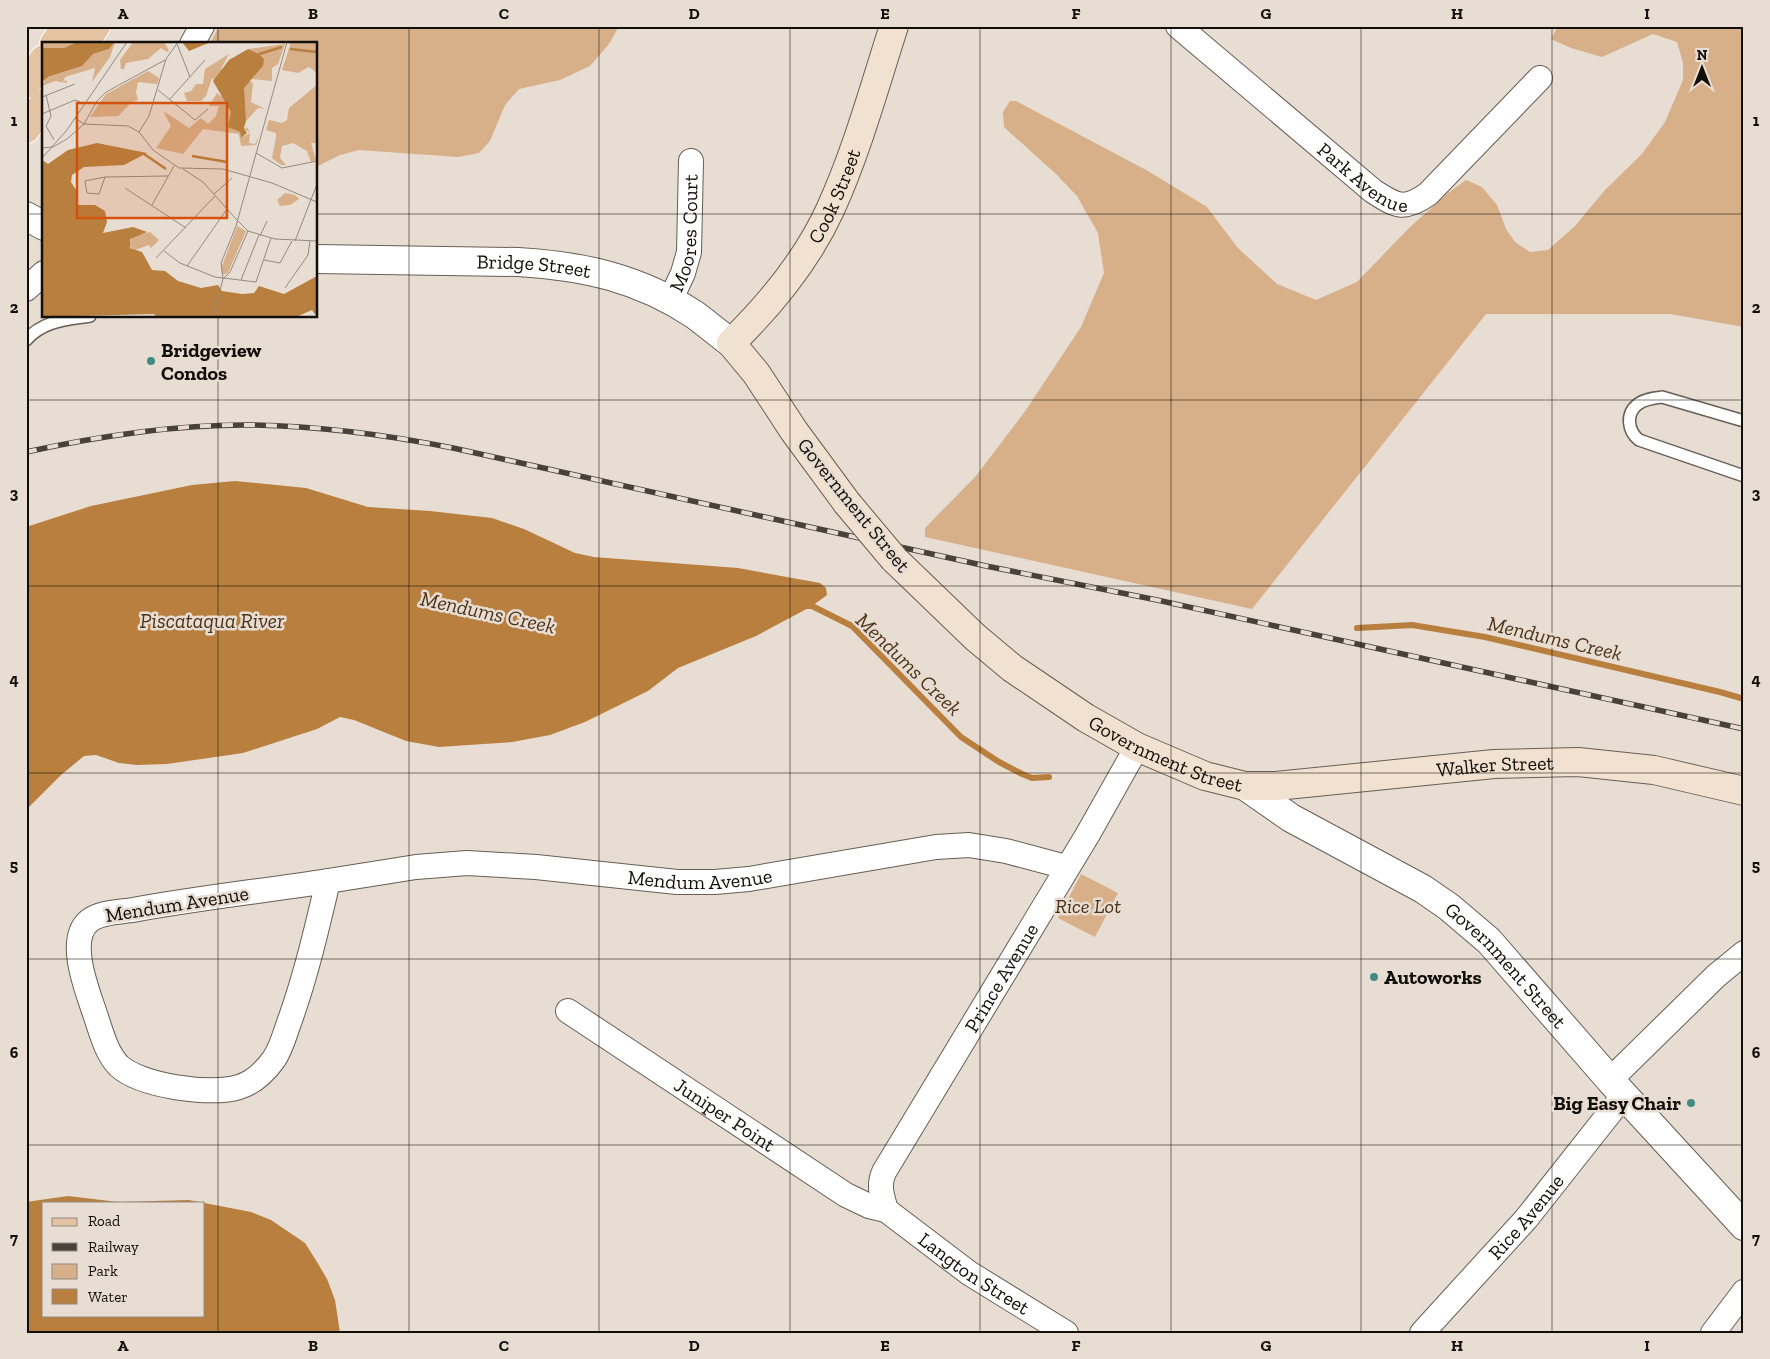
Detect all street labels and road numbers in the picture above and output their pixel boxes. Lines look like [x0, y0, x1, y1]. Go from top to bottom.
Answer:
street label: Park Avenue [1313, 137, 1408, 217]
street label: Cook Street [803, 145, 866, 248]
street label: Moores Court [664, 173, 703, 296]
street label: Bridge Street [476, 249, 594, 283]
street label: Government Street [793, 433, 916, 577]
street label: Government Street [1084, 710, 1246, 797]
street label: Walker Street [1435, 751, 1555, 782]
street label: Mendum Avenue [626, 863, 774, 894]
street label: Mendum Avenue [104, 881, 250, 927]
street label: Government Street [1440, 897, 1572, 1034]
street label: Prince Avenue [959, 919, 1043, 1037]
street label: Juniper Point [670, 1073, 780, 1157]
street label: Rice Avenue [1483, 1169, 1569, 1264]
street label: Langton Street [914, 1227, 1035, 1320]

